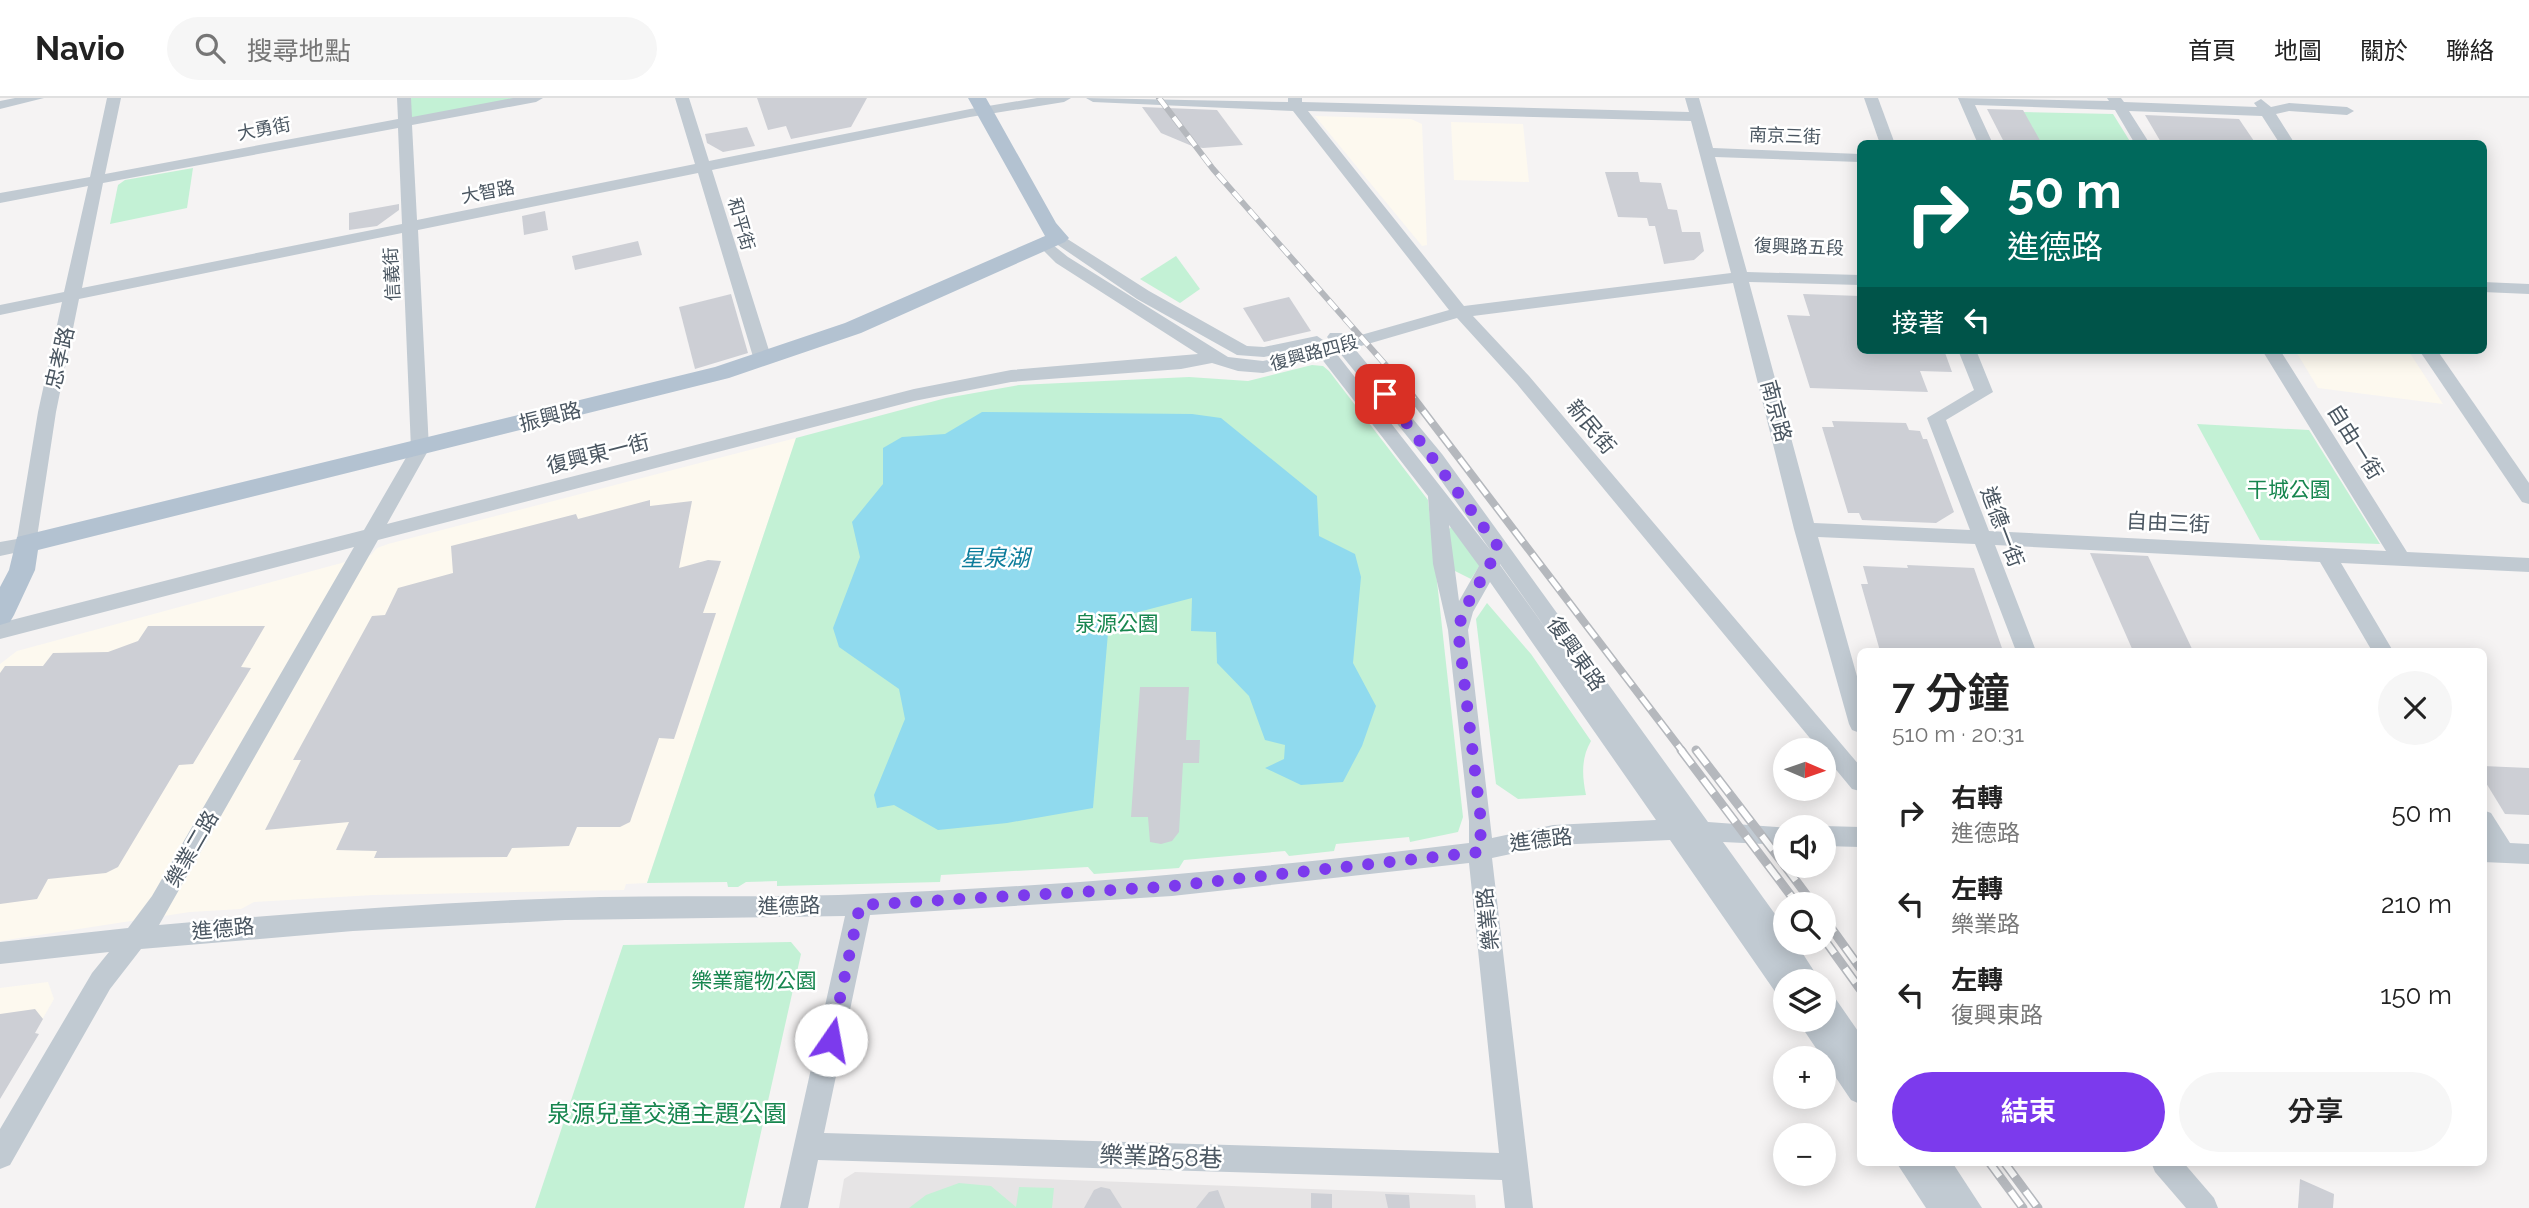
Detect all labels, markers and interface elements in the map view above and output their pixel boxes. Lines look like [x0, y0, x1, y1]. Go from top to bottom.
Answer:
search box [167, 17, 657, 80]
text: Navio [35, 29, 125, 68]
icon: search [191, 29, 229, 67]
text: 搜尋地點 [247, 36, 351, 66]
text: 首頁 [2188, 36, 2236, 65]
text: 地圖 [2274, 36, 2322, 65]
text: 關於 [2360, 36, 2408, 65]
text: 聯絡 [2446, 36, 2494, 65]
street label: 大勇街 [235, 113, 292, 144]
street label: 南京三街 [1749, 124, 1821, 147]
text: 50 m [2007, 162, 2122, 219]
icon: right [1892, 168, 1983, 259]
street label: 大智路 [459, 176, 516, 207]
street label: 和平街 [724, 195, 759, 253]
text: 進德路 [2007, 228, 2103, 265]
street label: 復興路五段 [1754, 234, 1844, 259]
street label: 信義街 [380, 247, 403, 302]
icon: left [1958, 301, 1996, 339]
text: 接著 [1892, 308, 1944, 338]
street label: 忠孝路 [40, 324, 79, 391]
street label: 復興路四段 [1268, 331, 1360, 374]
pin [1355, 364, 1415, 424]
icon: arrive [1366, 375, 1404, 413]
street label: 南京路 [1756, 377, 1797, 445]
street label: 新民街 [1562, 395, 1621, 459]
street label: 振興路 [516, 397, 583, 436]
street label: 自由一街 [2323, 399, 2388, 484]
street label: 復興東一街 [544, 429, 652, 478]
park label: 干城公園 [2247, 477, 2331, 502]
street label: 進德一街 [1976, 483, 2029, 571]
street label: 自由三街 [2125, 508, 2211, 537]
water label: 星泉湖 [961, 544, 1033, 571]
park label: 泉源公園 [1075, 611, 1159, 636]
street label: 復興東路 [1542, 612, 1611, 695]
text: 7 分鐘 [1892, 669, 2009, 718]
button: close [2378, 671, 2452, 745]
text: 510 m · 20:31 [1892, 720, 2024, 747]
north arrow [1773, 738, 1836, 802]
map controls [1773, 738, 1836, 1186]
text: 右轉 [1951, 783, 2003, 813]
icon: right [1892, 794, 1930, 832]
text: 50 m [2391, 798, 2452, 828]
street label: 樂業二路 [160, 806, 223, 891]
button: sound [1773, 815, 1836, 878]
text: 進德路 [1951, 819, 2020, 846]
street label: 進德路 [1508, 823, 1574, 856]
text: 左轉 [1951, 874, 2003, 904]
icon: left [1892, 885, 1930, 923]
street label: 樂業路 [1472, 886, 1503, 952]
text: 210 m [2381, 889, 2452, 919]
street label: 進德路 [757, 892, 821, 919]
button: search [1773, 892, 1836, 955]
text: 樂業路 [1951, 910, 2020, 937]
street label: 進德路 [190, 913, 255, 944]
text: 左轉 [1951, 965, 2003, 995]
park label: 樂業寵物公園 [691, 968, 817, 993]
button: layers [1773, 969, 1836, 1032]
icon: left [1892, 976, 1930, 1014]
text: 150 m [2380, 980, 2452, 1010]
text: 復興東路 [1951, 1001, 2043, 1028]
position arrow [794, 1003, 868, 1077]
button: + [1773, 1046, 1836, 1109]
button: 結束 [1892, 1072, 2165, 1152]
button: 分享 [2179, 1072, 2452, 1152]
park label: 泉源兒童交通主題公園 [547, 1099, 787, 1128]
button: − [1773, 1123, 1836, 1186]
street label: 樂業路58巷 [1099, 1140, 1223, 1173]

